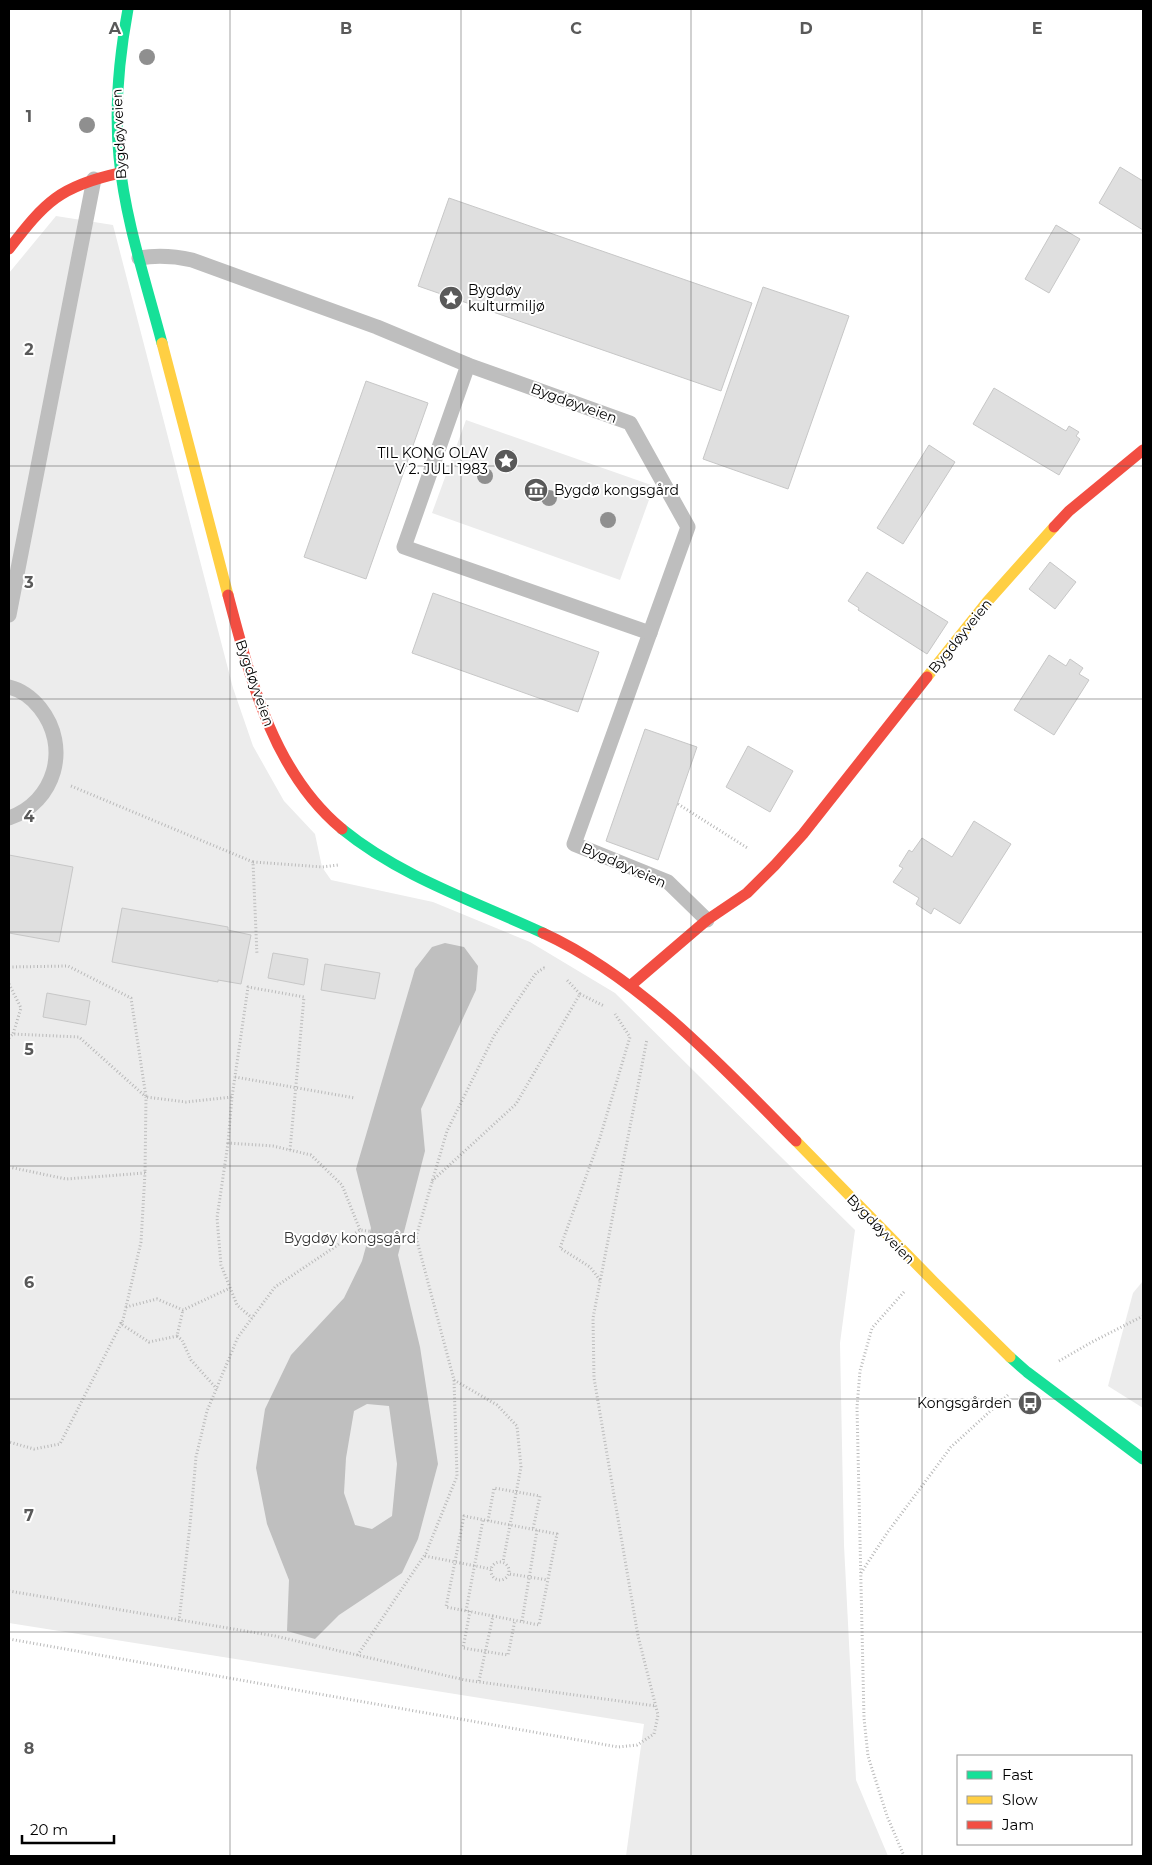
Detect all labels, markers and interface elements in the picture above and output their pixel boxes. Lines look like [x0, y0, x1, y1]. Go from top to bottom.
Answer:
text: A [108, 19, 122, 38]
text: B [340, 19, 352, 38]
text: C [570, 19, 582, 38]
text: D [799, 19, 813, 38]
text: E [1032, 19, 1042, 38]
street label: Bygdøyveien [108, 88, 130, 180]
text: 1 [26, 107, 32, 126]
place label: Bygdøy kulturmiljø [468, 281, 545, 315]
place icon: Bygdøy kulturmiljø [438, 285, 464, 311]
text: 2 [24, 340, 34, 359]
street label: Bygdøyveien [528, 379, 620, 427]
place label: TIL KONG OLAV V 2. JULI 1983 [378, 444, 488, 478]
place icon: TIL KONG OLAV V 2. JULI 1983 [493, 448, 519, 474]
museum icon: Bygdø kongsgård [523, 477, 549, 503]
place label: Bygdø kongsgård [554, 481, 679, 499]
text: 3 [23, 573, 34, 592]
street label: Bygdøyveien [924, 595, 996, 677]
street label: Bygdøyveien [232, 637, 278, 729]
text: 4 [23, 807, 35, 826]
street label: Bygdøyveien [579, 838, 669, 892]
text: 5 [24, 1040, 34, 1059]
street label: Bygdøyveien [843, 1190, 919, 1268]
park label: Bygdøy kongsgård [284, 1229, 416, 1247]
text: 6 [24, 1273, 34, 1292]
bus stop icon: Kongsgården [1017, 1390, 1043, 1416]
place label: Kongsgården [917, 1394, 1012, 1412]
text: 7 [24, 1506, 34, 1525]
text: 8 [24, 1739, 34, 1758]
legend [957, 1755, 1132, 1845]
text: Fast [1002, 1765, 1033, 1784]
text: Slow [1002, 1790, 1038, 1809]
scale bar [22, 1812, 115, 1844]
text: Jam [1001, 1815, 1034, 1834]
text: 20 m [30, 1820, 68, 1839]

